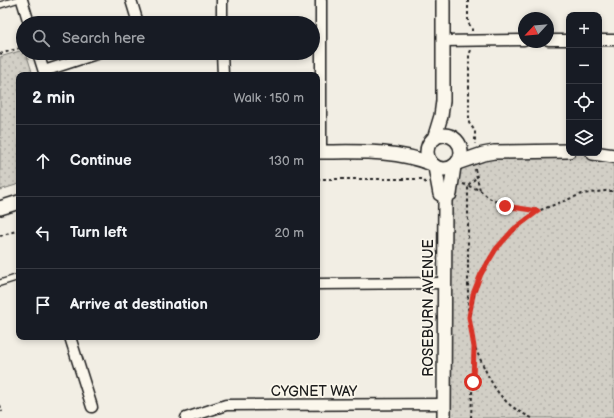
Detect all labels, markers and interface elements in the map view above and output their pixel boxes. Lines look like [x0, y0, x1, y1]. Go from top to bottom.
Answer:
north arrow [518, 12, 554, 48]
map controls [566, 12, 602, 156]
button: + [566, 12, 602, 48]
search box [16, 16, 320, 60]
icon: search [30, 27, 52, 49]
text: Search here [62, 29, 145, 48]
button: − [566, 48, 602, 84]
button: locate [566, 84, 602, 120]
text: 2 min [32, 88, 75, 108]
text: Walk · 150 m [233, 90, 304, 106]
button: layers [566, 120, 602, 156]
icon: ahead [32, 150, 54, 172]
text: Continue [70, 151, 132, 170]
text: 130 m [269, 153, 304, 169]
route end [496, 197, 514, 215]
icon: left [32, 222, 54, 244]
text: Turn left [70, 223, 127, 242]
text: 20 m [274, 225, 304, 241]
street label: ROSEBURN AVENUE [420, 239, 437, 377]
icon: arrive [32, 294, 54, 316]
text: Arrive at destination [70, 295, 208, 314]
route start [464, 373, 482, 391]
street label: CYGNET WAY [271, 383, 358, 400]

